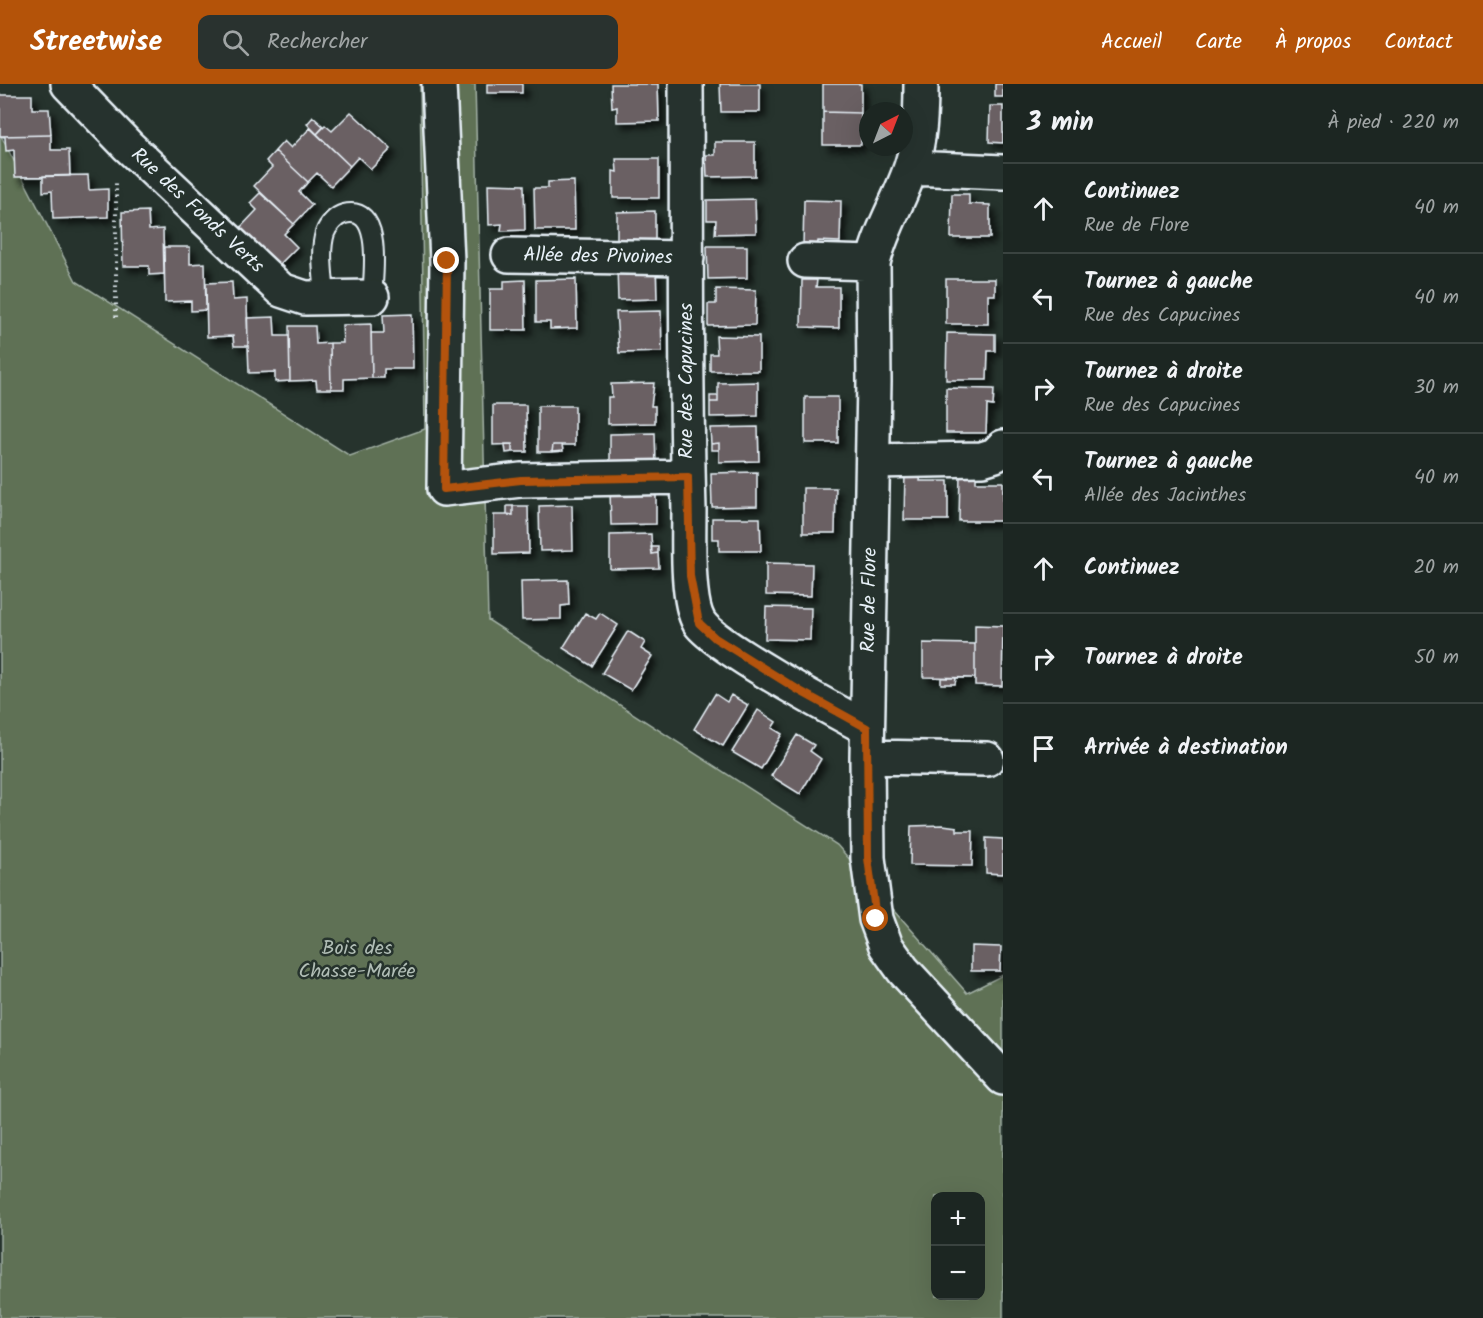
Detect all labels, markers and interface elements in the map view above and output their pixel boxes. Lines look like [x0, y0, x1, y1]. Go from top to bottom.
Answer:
search box [198, 15, 618, 69]
text: Streetwise [30, 20, 162, 65]
text: Rechercher [267, 25, 367, 60]
icon: search [219, 26, 252, 59]
text: Accueil [1101, 26, 1162, 59]
text: Carte [1195, 26, 1242, 59]
text: À propos [1275, 26, 1351, 59]
text: Contact [1384, 26, 1453, 59]
north arrow [859, 102, 913, 156]
text: 3 min [1027, 102, 1094, 144]
text: À pied · 220 m [1328, 107, 1459, 139]
street label: Rue des Fonds Verts [123, 140, 272, 282]
text: Continuez [1084, 175, 1180, 210]
icon: ahead [1027, 192, 1060, 225]
text: 40 m [1414, 192, 1459, 224]
text: Rue de Flore [1084, 210, 1189, 242]
street label: Allée des Pivoines [523, 240, 673, 274]
route end [433, 247, 459, 273]
text: Tournez à gauche [1084, 265, 1253, 300]
icon: left [1027, 282, 1060, 315]
text: 40 m [1414, 282, 1459, 314]
text: Rue des Capucines [1084, 300, 1240, 332]
street label: Rue des Capucines [671, 302, 703, 459]
text: Tournez à droite [1084, 355, 1243, 390]
icon: right [1027, 372, 1060, 405]
text: 30 m [1414, 372, 1459, 404]
text: Rue des Capucines [1084, 390, 1240, 422]
text: Tournez à gauche [1084, 445, 1253, 480]
icon: left [1027, 462, 1060, 495]
text: 40 m [1414, 462, 1459, 494]
text: Allée des Jacinthes [1084, 480, 1246, 512]
street label: Rue de Flore [853, 547, 887, 653]
text: Continuez [1084, 551, 1180, 586]
icon: ahead [1027, 552, 1060, 585]
text: 20 m [1413, 552, 1459, 584]
text: Tournez à droite [1084, 641, 1243, 676]
icon: right [1027, 642, 1060, 675]
text: 50 m [1414, 642, 1459, 674]
text: Arrivée à destination [1084, 731, 1288, 766]
icon: arrive [1027, 732, 1060, 765]
route start [862, 905, 888, 931]
park label: Bois des Chasse-Marée [299, 933, 415, 988]
map controls [931, 1192, 985, 1300]
button: + [931, 1192, 985, 1246]
button: − [931, 1246, 985, 1300]

